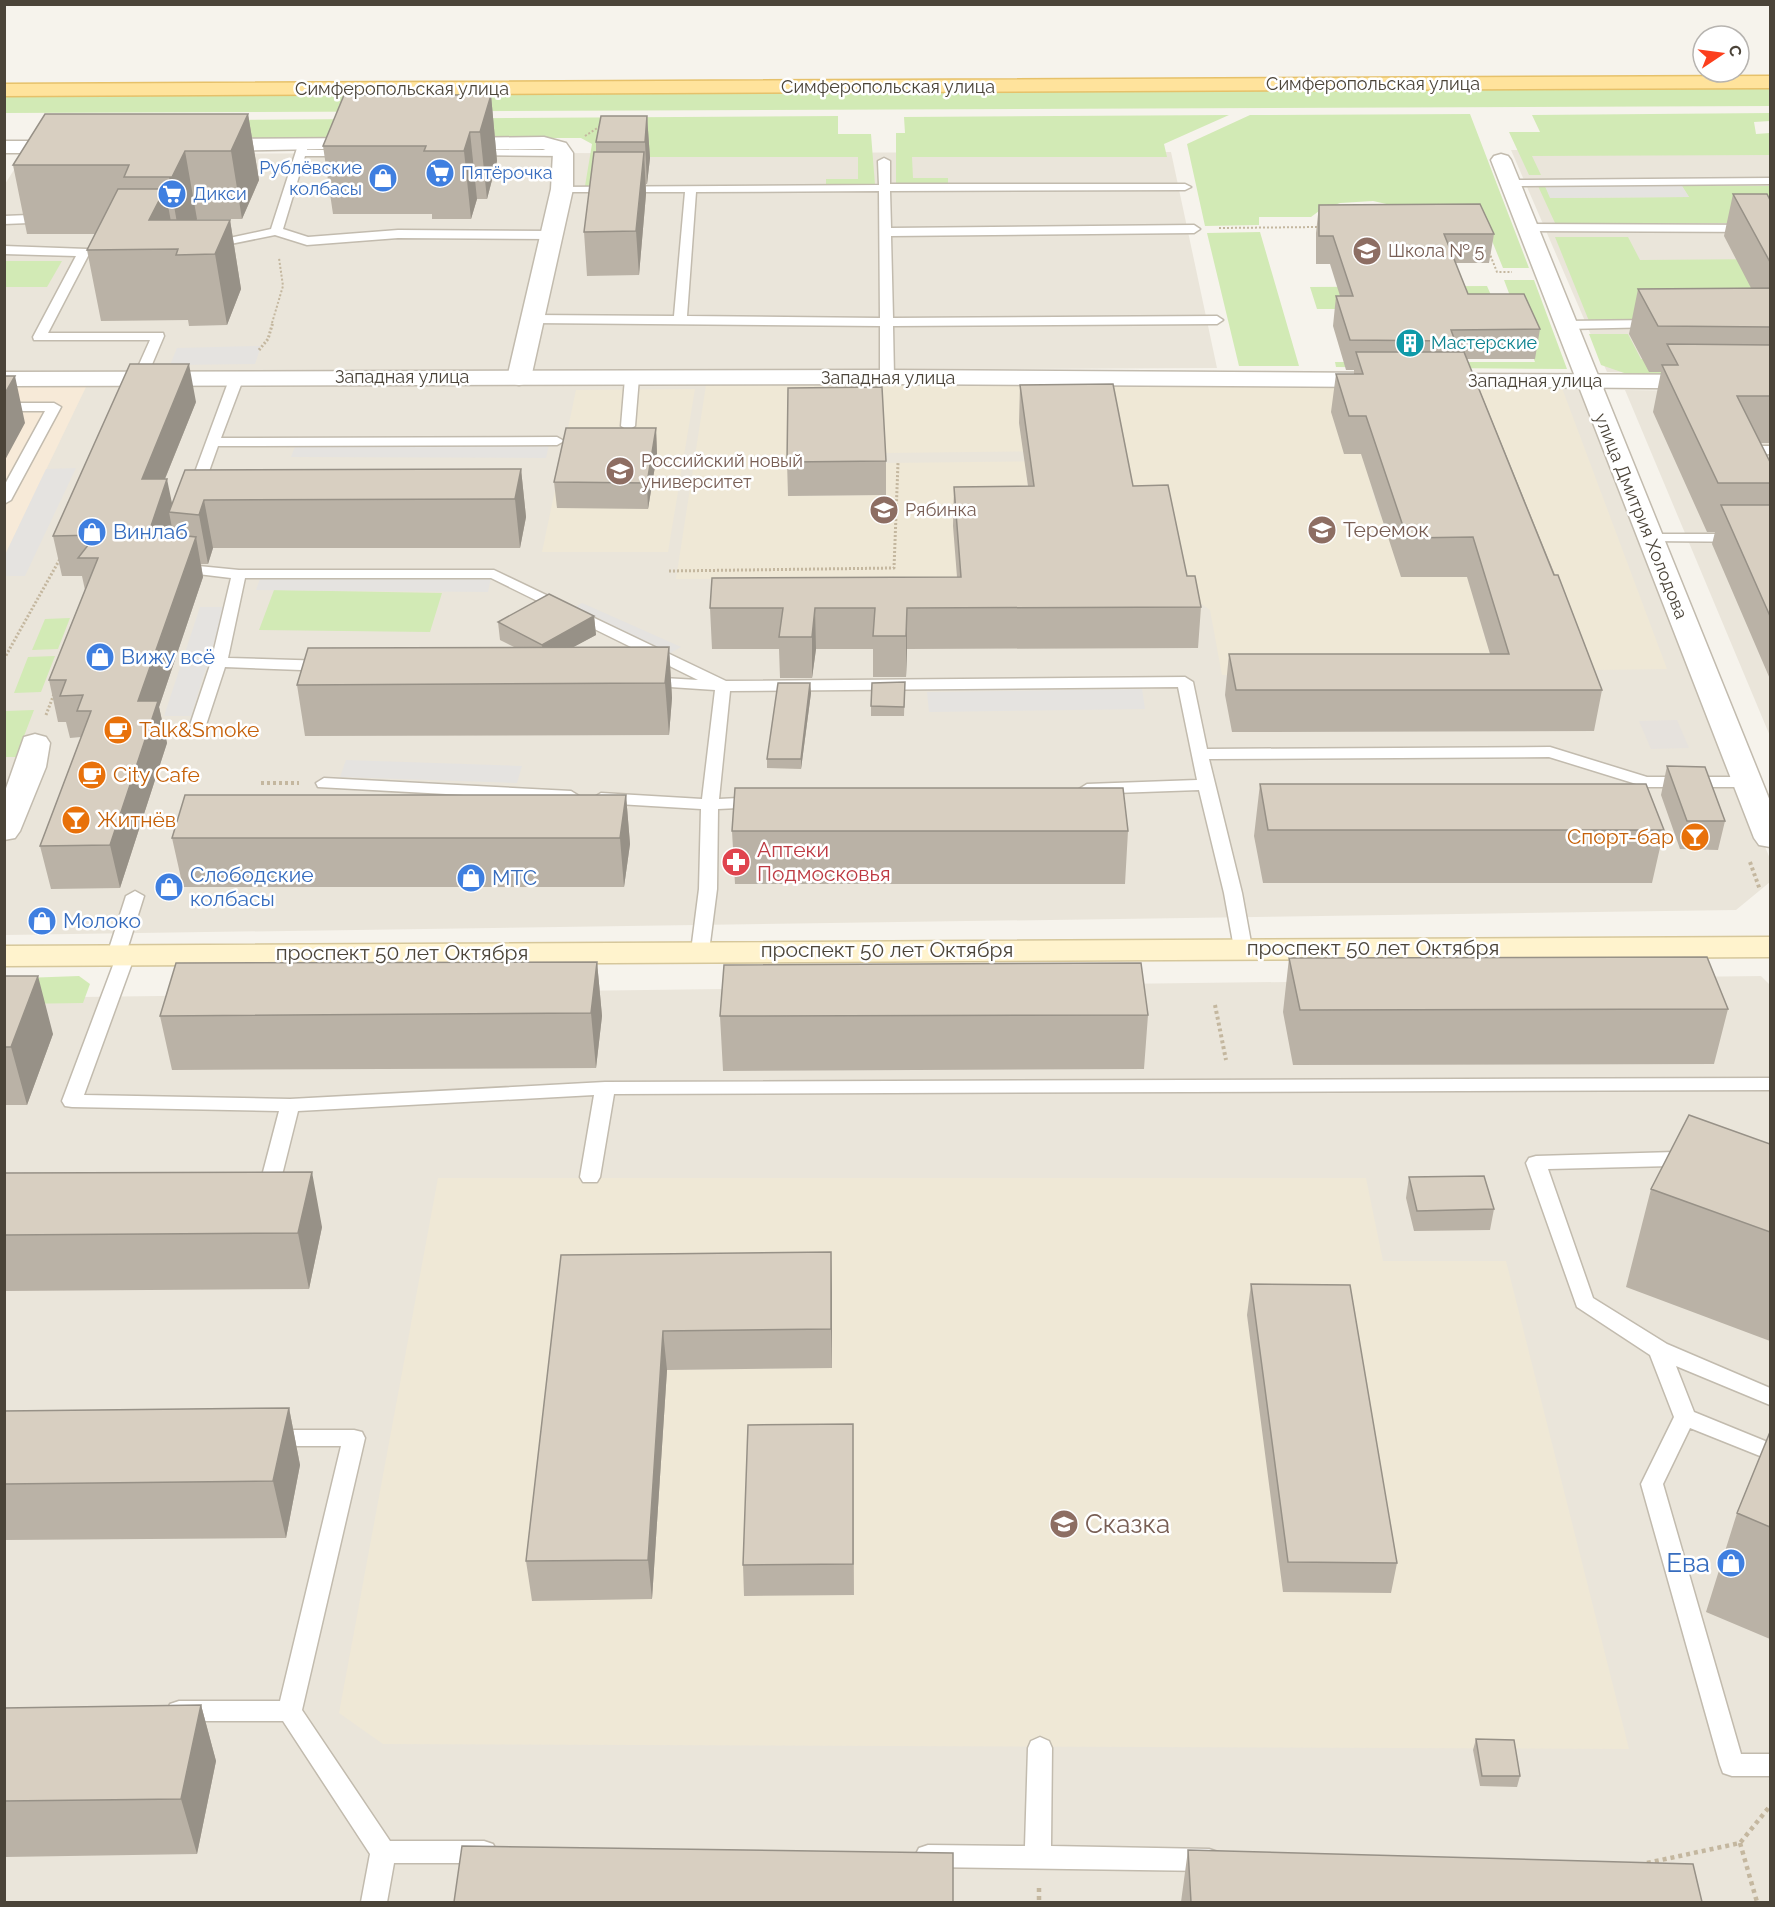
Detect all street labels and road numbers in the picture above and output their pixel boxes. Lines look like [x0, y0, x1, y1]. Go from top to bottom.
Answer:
street label: Симферопольская улица [1266, 73, 1480, 94]
street label: Симферопольская улица [781, 76, 995, 97]
street label: Симферопольская улица [295, 78, 509, 99]
street label: Западная улица [335, 366, 469, 387]
street label: Западная улица [821, 367, 955, 388]
street label: Западная улица [1468, 370, 1602, 391]
street label: улица Дмитрия Холодова [1590, 410, 1692, 622]
street label: проспект 50 лет Октября [1247, 935, 1499, 960]
street label: проспект 50 лет Октября [761, 937, 1013, 962]
street label: проспект 50 лет Октября [276, 940, 528, 965]

